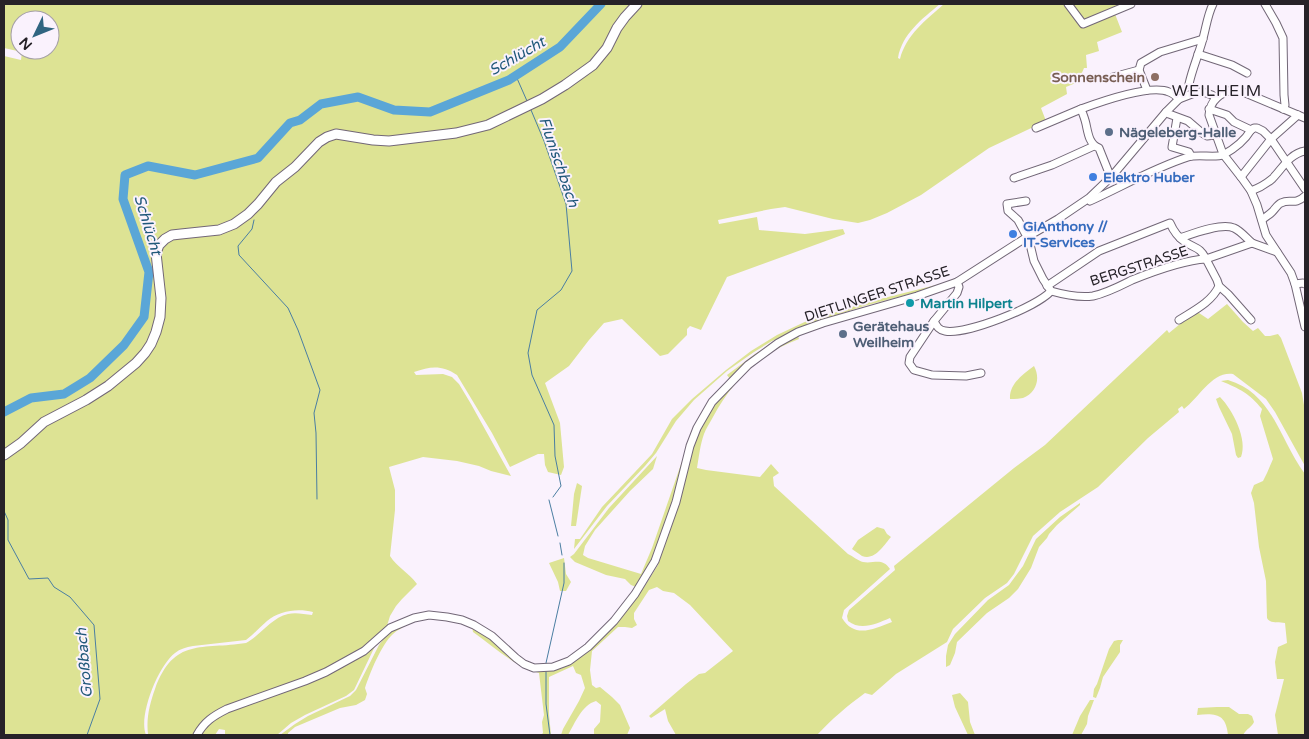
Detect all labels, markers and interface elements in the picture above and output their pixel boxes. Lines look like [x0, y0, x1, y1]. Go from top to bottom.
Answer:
north arrow [10, 10, 60, 60]
water label: Schlücht [486, 32, 550, 79]
text: N [16, 34, 36, 53]
place label: Sonnenschein [1052, 69, 1145, 86]
marker: Sonnenschein [1149, 71, 1161, 83]
district label: WEILHEIM [1172, 81, 1262, 101]
water label: Flunischbach [535, 115, 583, 210]
place label: Nägeleberg-Halle [1119, 124, 1236, 141]
marker: Nägeleberg-Halle [1103, 126, 1115, 138]
place label: Elektro Huber [1103, 169, 1195, 186]
marker: Elektro Huber [1087, 171, 1099, 183]
water label: Schlücht [130, 193, 166, 259]
place label: GiAnthony // IT-Services [1023, 218, 1108, 251]
marker: GiAnthony // IT-Services [1007, 228, 1019, 240]
street label: BERGSTRASSE [1088, 242, 1190, 290]
street label: DIETLINGER STRASSE [802, 262, 952, 326]
place label: Martin Hilpert [920, 295, 1013, 312]
marker: Martin Hilpert [904, 297, 916, 309]
place label: Gerätehaus Weilheim [853, 318, 930, 351]
marker: Gerätehaus Weilheim [837, 328, 849, 340]
water label: Großbach [72, 626, 96, 699]

